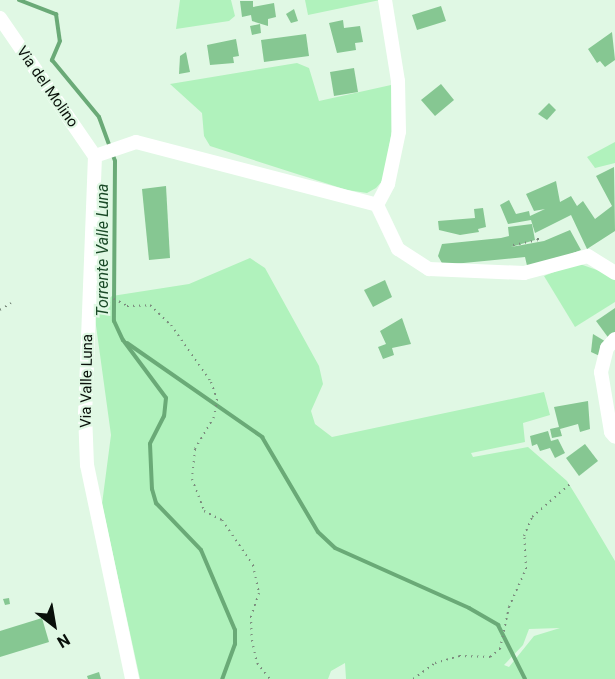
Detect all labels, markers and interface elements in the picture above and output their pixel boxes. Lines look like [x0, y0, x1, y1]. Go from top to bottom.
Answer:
street label: Via del Molino [12, 43, 82, 131]
water label: Torrente Valle Luna [93, 184, 113, 316]
street label: Via Valle Luna [77, 334, 97, 428]
north arrow [24, 595, 84, 655]
text: N [54, 630, 73, 652]

